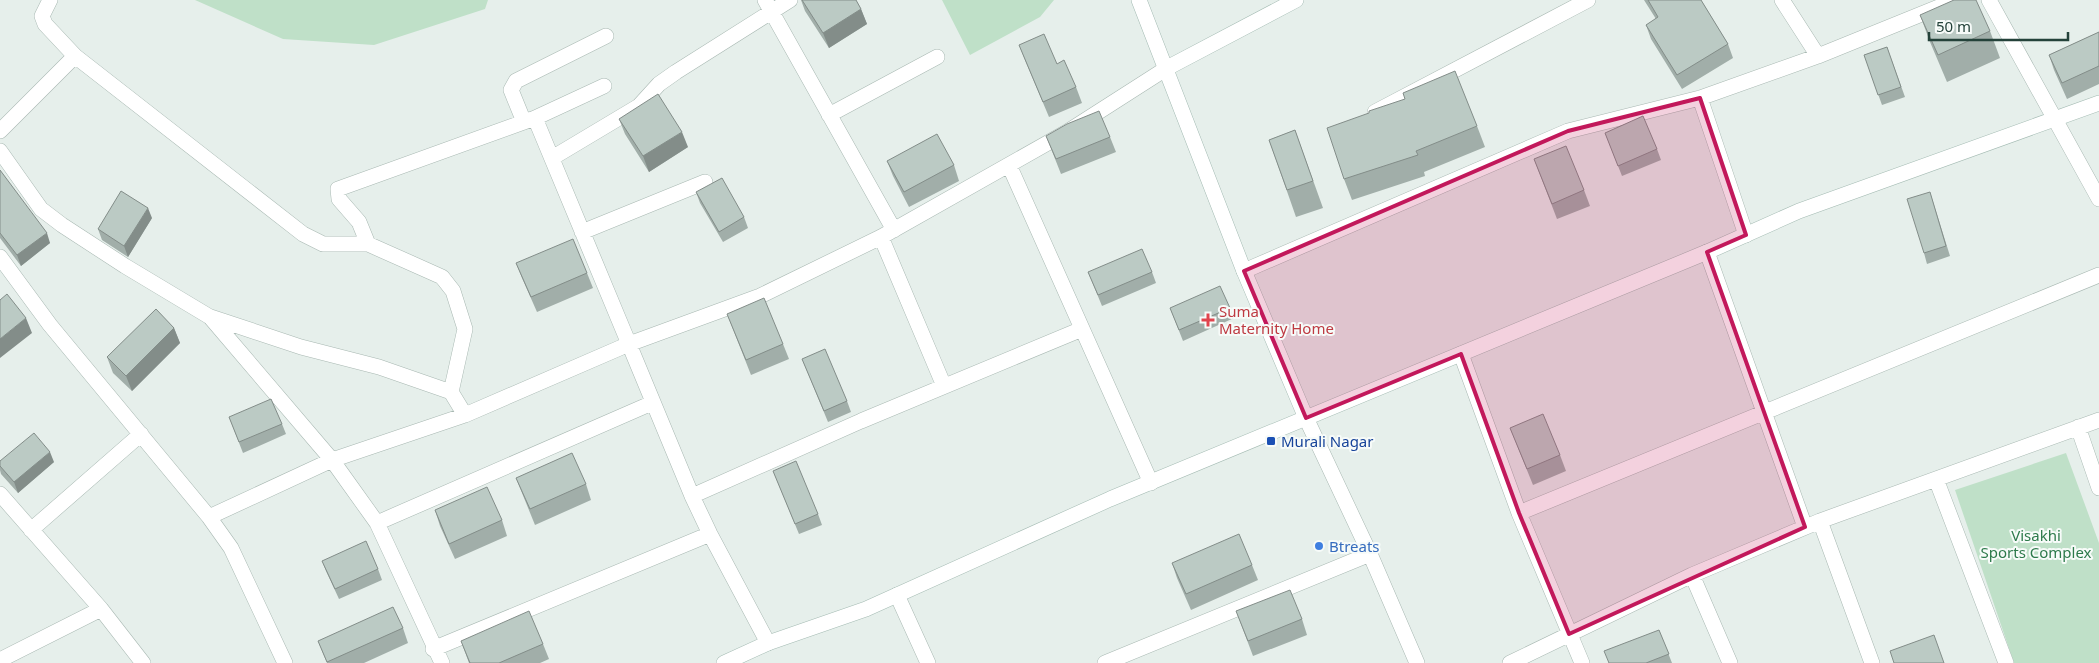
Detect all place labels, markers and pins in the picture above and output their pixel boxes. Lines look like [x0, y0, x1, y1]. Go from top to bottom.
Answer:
place label: Suma Maternity Home [1219, 301, 1334, 338]
marker: Suma Maternity Home [1201, 313, 1215, 327]
place label: Murali Nagar [1281, 431, 1373, 451]
marker: Murali Nagar [1265, 435, 1277, 447]
place label: Btreats [1329, 536, 1380, 556]
marker: Btreats [1313, 540, 1325, 552]

